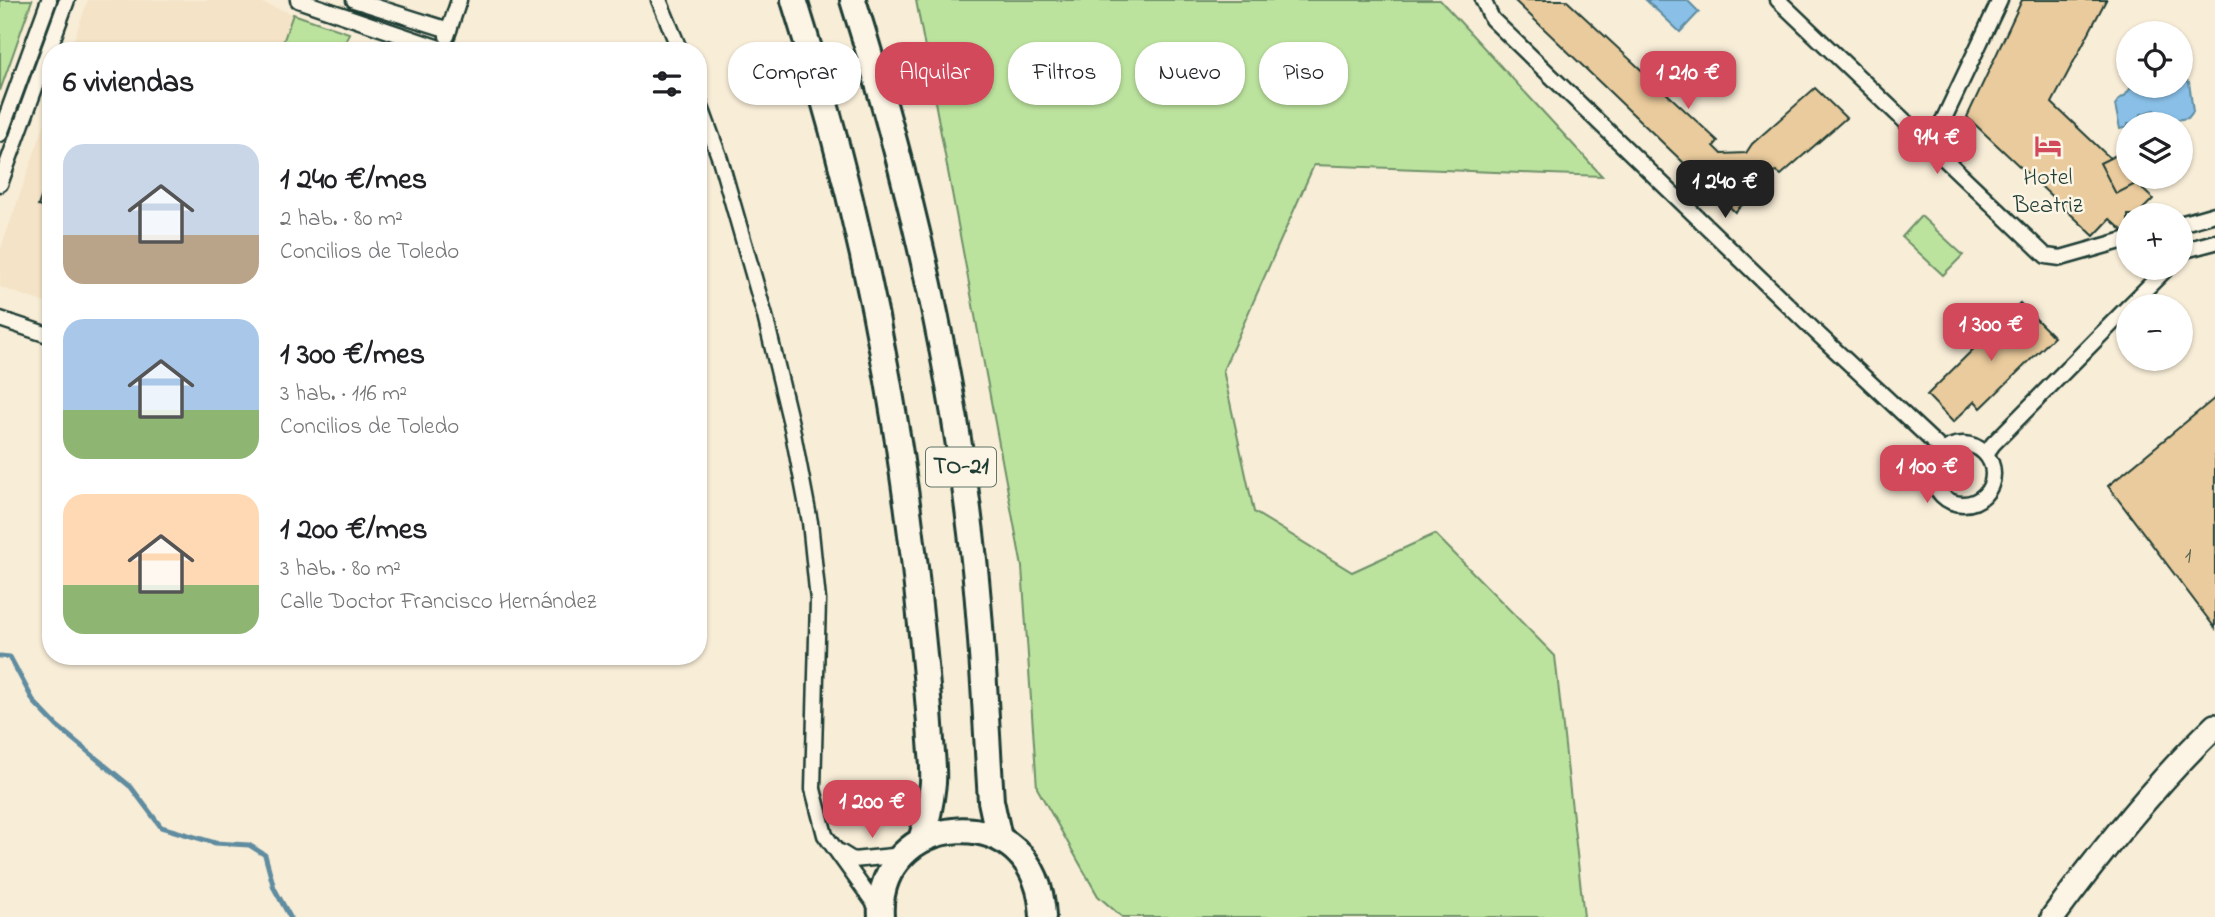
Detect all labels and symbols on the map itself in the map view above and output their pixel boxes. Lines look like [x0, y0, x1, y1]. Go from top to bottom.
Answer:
pin: 1 210 € [1623, 52, 1753, 111]
pin: 914 € [1888, 116, 1986, 176]
hotel icon: Hotel Beatriz [2033, 131, 2063, 161]
pin: 1 240 € [1660, 160, 1790, 220]
place label: Hotel Beatriz [2012, 161, 2084, 224]
pin: 1 300 € [1926, 304, 2056, 363]
pin: 1 100 € [1862, 446, 1992, 505]
road number: TO-21 [926, 447, 996, 486]
house number: 1 [2185, 542, 2192, 572]
pin: 1 200 € [807, 780, 937, 840]

